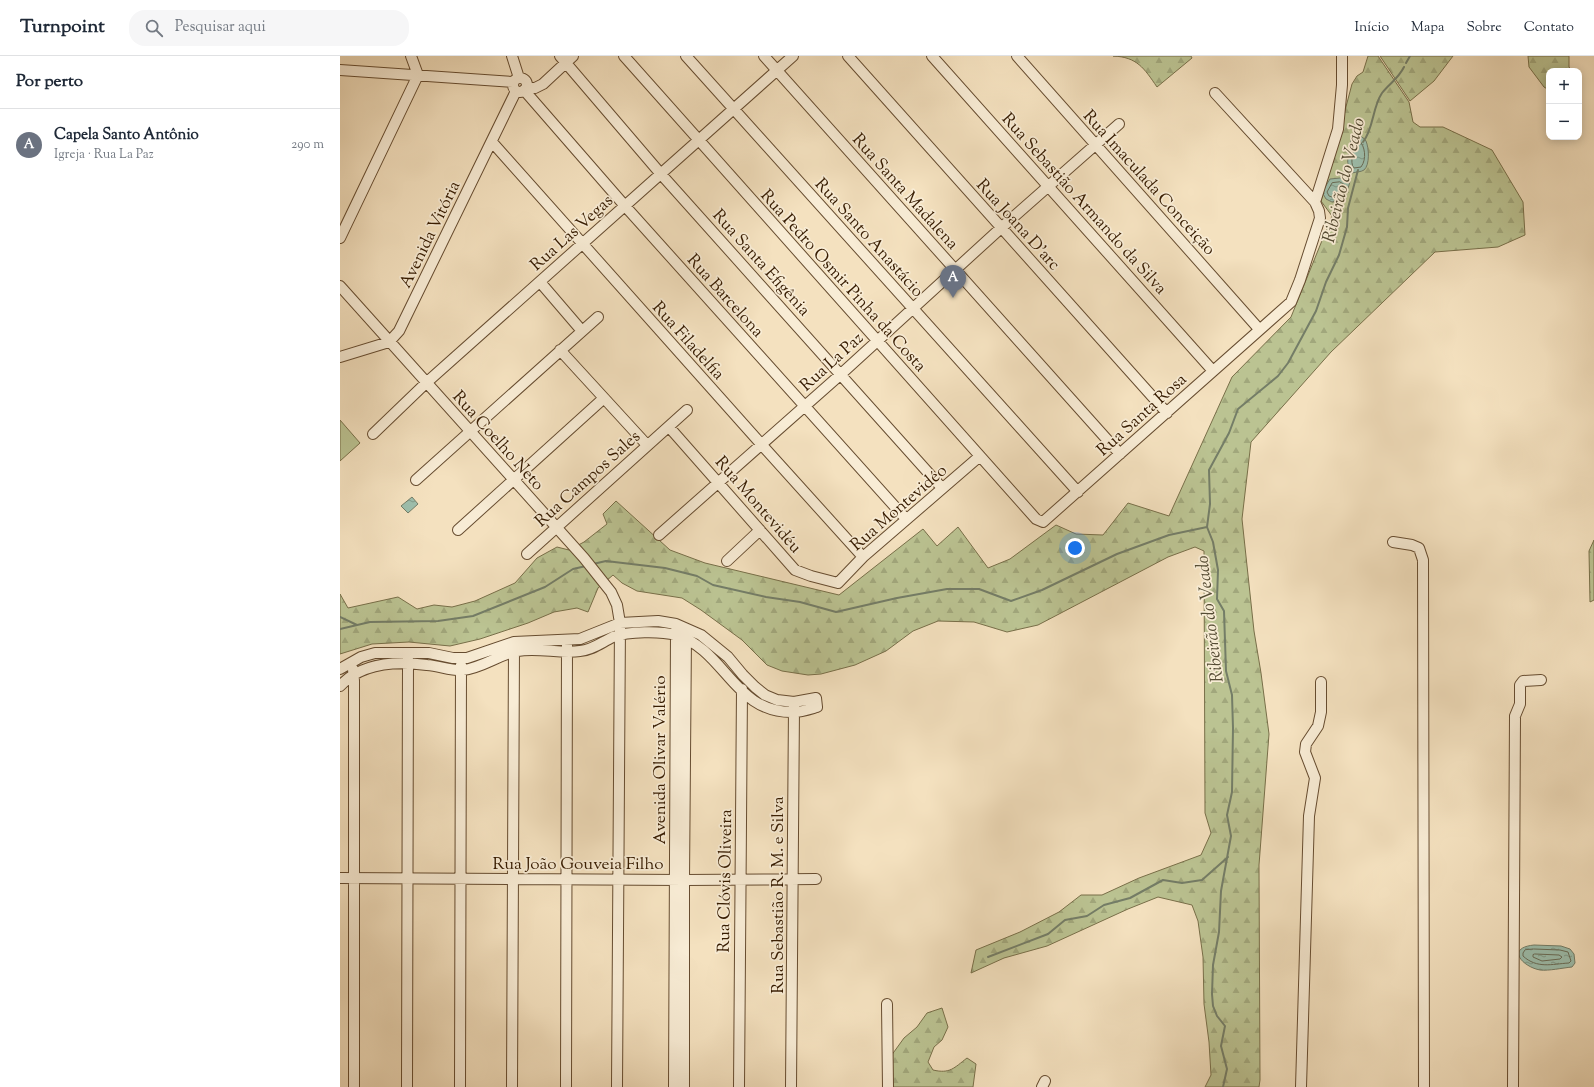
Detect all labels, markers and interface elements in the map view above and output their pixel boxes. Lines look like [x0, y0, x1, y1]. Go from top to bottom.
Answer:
search box [129, 10, 409, 46]
text: Turnpoint [20, 14, 105, 41]
icon: search [143, 17, 165, 39]
text: Pesquisar aqui [175, 17, 266, 38]
text: Início [1354, 18, 1389, 38]
text: Mapa [1411, 18, 1444, 38]
text: Sobre [1466, 18, 1502, 38]
text: Contato [1524, 18, 1574, 38]
map controls [1546, 68, 1582, 140]
button: + [1546, 68, 1582, 104]
text: Por perto [16, 70, 83, 94]
button: − [1546, 104, 1582, 140]
street label: Rua Imaculada Conceição [1077, 105, 1220, 261]
street label: Rua Sebastião Armando da Silva [995, 108, 1172, 301]
water label: Ribeirão do Veado [1317, 115, 1373, 246]
text: Capela Santo Antônio [54, 125, 199, 146]
street label: Rua Santa Madalena [846, 129, 963, 256]
text: A [24, 136, 34, 154]
text: 290 m [291, 136, 324, 154]
text: Igreja · Rua La Paz [54, 146, 154, 164]
street label: Rua Santo Anastácio [808, 173, 929, 303]
street label: Rua Joana D'arc [970, 174, 1065, 277]
street label: Avenida Vitória [394, 177, 467, 293]
street label: Rua Pedro Osmir Pinha da Costa [754, 185, 931, 378]
street label: Rua Las Vegas [526, 190, 619, 277]
street label: Rua Santa Efigênia [706, 205, 815, 322]
street label: Rua Barcelona [680, 249, 769, 343]
pin: A [940, 265, 966, 298]
street label: Rua Filadelfia [646, 297, 729, 386]
street label: Rua La Paz [795, 327, 869, 398]
street label: Rua Santa Rosa [1092, 368, 1193, 462]
street label: Rua Coelho Neto [446, 386, 549, 497]
street label: Rua Campos Sales [530, 425, 647, 533]
street label: Rua Montevidéu [708, 451, 807, 559]
street label: Rua Montevidéo [846, 460, 953, 557]
your location [1065, 538, 1085, 558]
water label: Ribeirão do Veado [1190, 554, 1232, 684]
street label: Avenida Olivar Valério [649, 676, 673, 845]
street label: Rua Sebastião R. M. e Silva [767, 796, 791, 994]
street label: Rua Clóvis Oliveira [713, 809, 739, 953]
street label: Rua João Gouveia Filho [492, 853, 664, 877]

